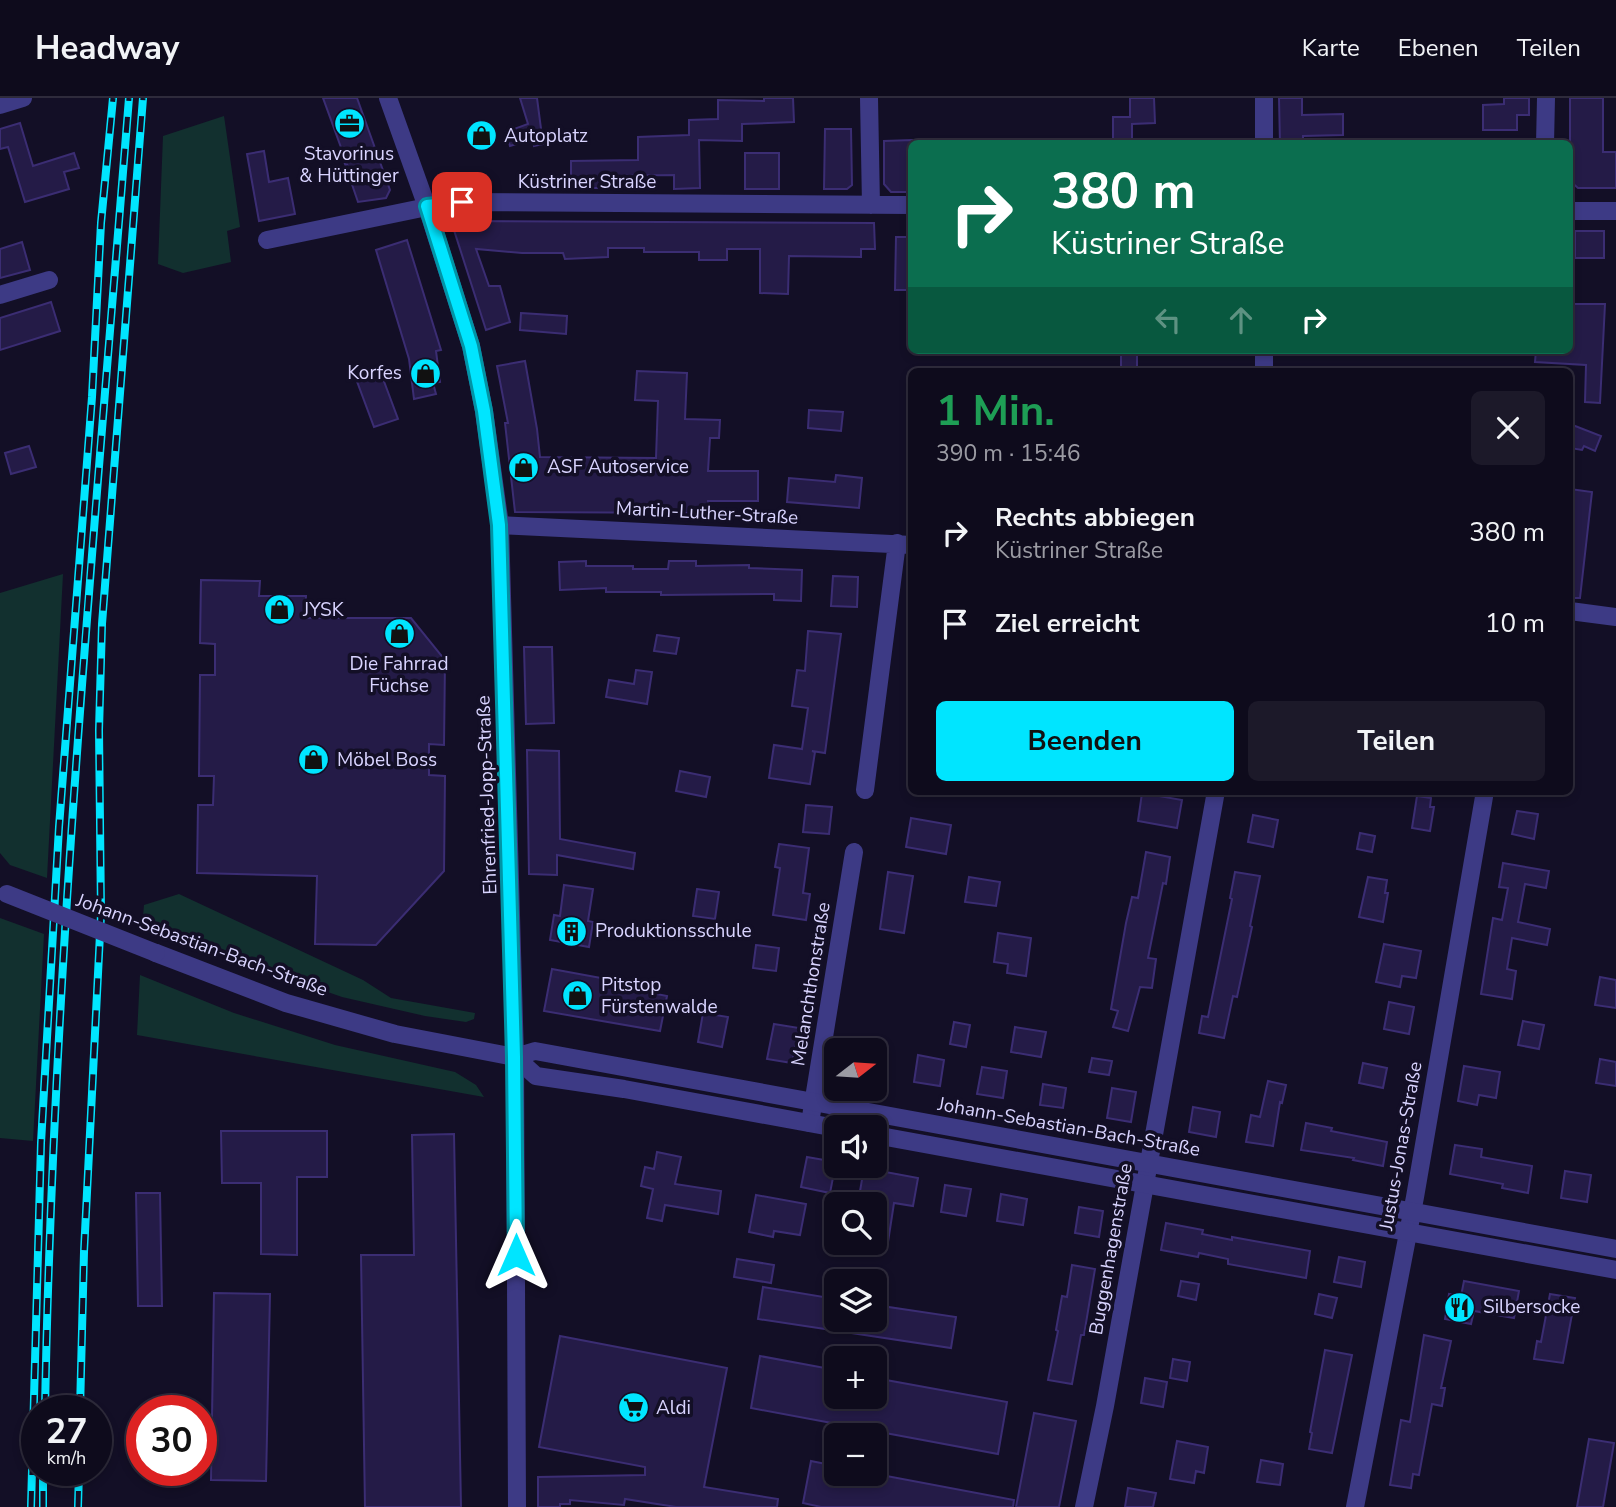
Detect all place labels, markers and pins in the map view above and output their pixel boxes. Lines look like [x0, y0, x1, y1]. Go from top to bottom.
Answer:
office icon: Stavorinus & Hüttinger [332, 106, 366, 140]
shop icon: Autoplatz [464, 119, 498, 153]
place label: Autoplatz [504, 123, 588, 149]
place label: Stavorinus & Hüttinger [299, 141, 399, 189]
pin [432, 172, 492, 232]
shop icon: Korfes [408, 356, 442, 390]
place label: Korfes [347, 360, 402, 386]
shop icon: ASF Autoservice [507, 450, 541, 484]
place label: ASF Autoservice [547, 454, 689, 480]
shop icon: JYSK [263, 593, 297, 627]
place label: JYSK [302, 597, 345, 623]
shop icon: Die Fahrrad Füchse [382, 616, 416, 650]
place label: Die Fahrrad Füchse [349, 651, 449, 699]
shop icon: Möbel Boss [297, 743, 331, 777]
place label: Möbel Boss [337, 747, 437, 773]
building icon: Produktionsschule [555, 914, 589, 948]
place label: Produktionsschule [595, 918, 752, 944]
place label: Pitstop Fürstenwalde [601, 972, 718, 1020]
shop icon: Pitstop Fürstenwalde [561, 979, 595, 1013]
restaurant icon: Silbersocke [1443, 1290, 1477, 1324]
place label: Silbersocke [1483, 1294, 1580, 1320]
supermarket icon: Aldi [616, 1391, 650, 1425]
place label: Aldi [656, 1395, 691, 1421]

